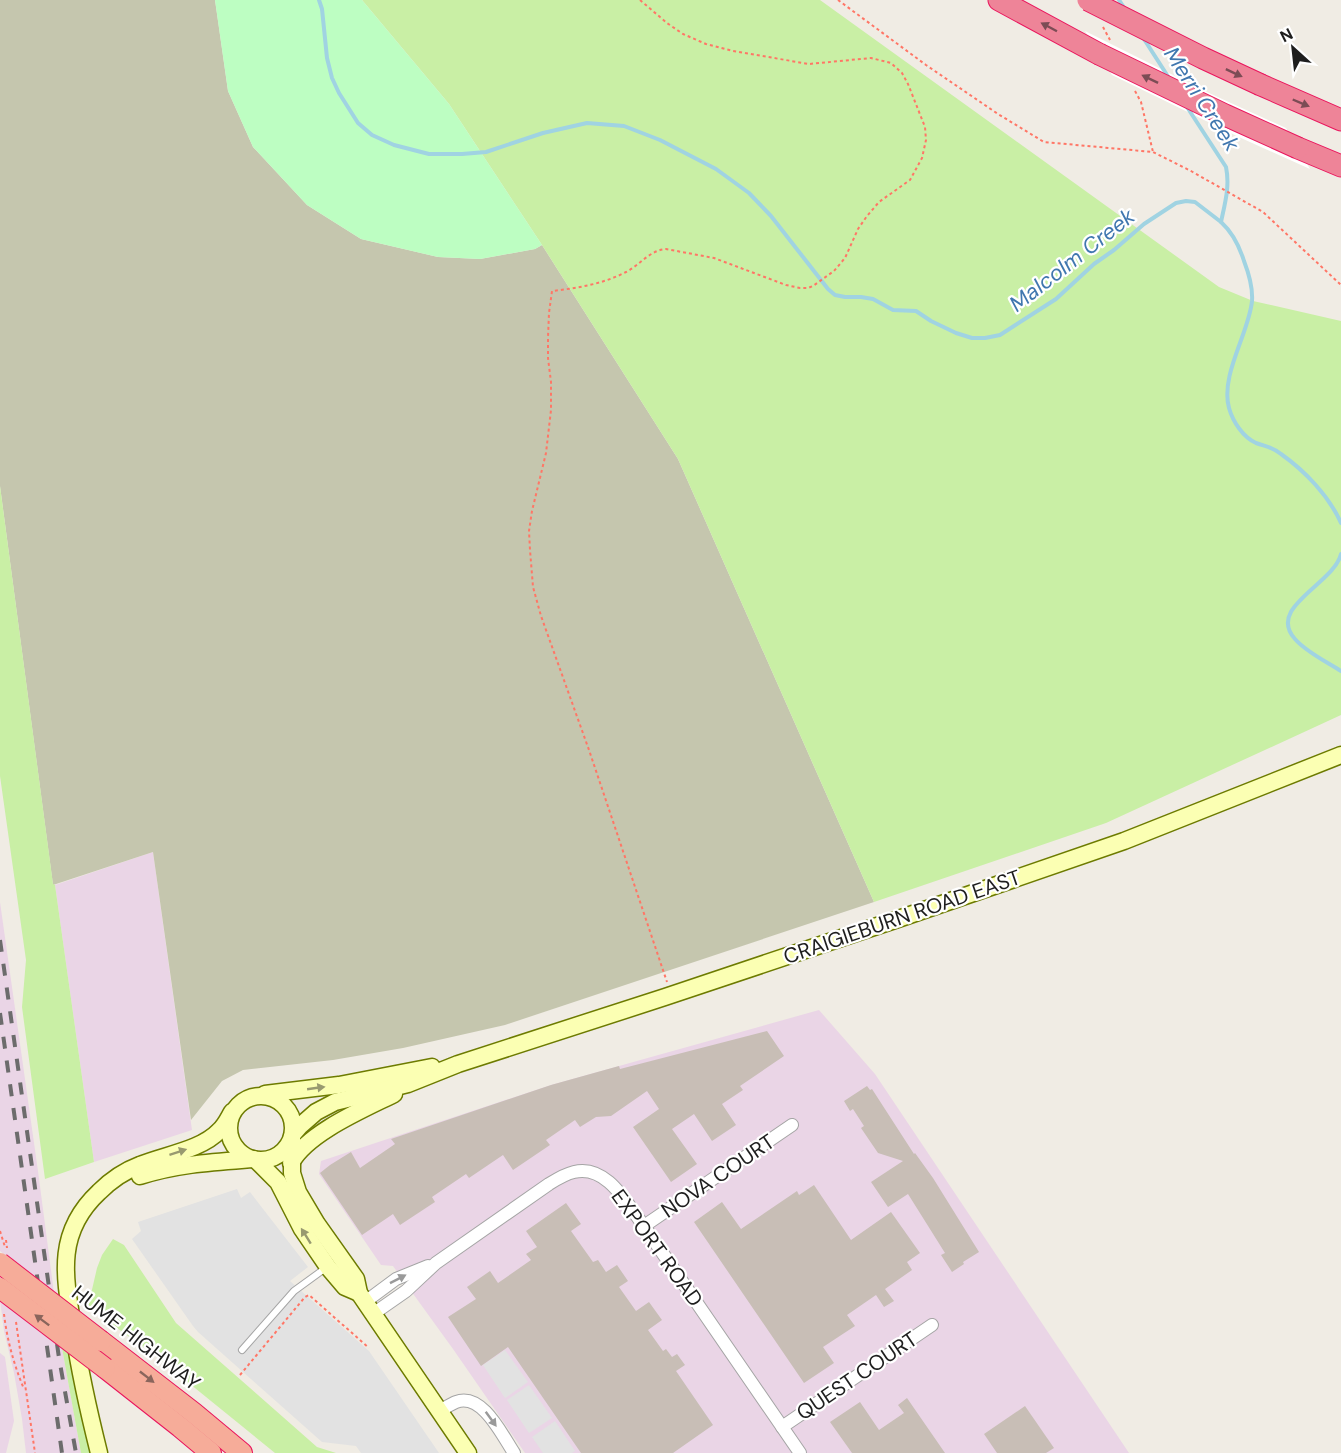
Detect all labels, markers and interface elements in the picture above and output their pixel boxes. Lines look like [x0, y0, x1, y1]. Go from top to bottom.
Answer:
north arrow [1263, 18, 1323, 78]
one-way arrow [1040, 22, 1057, 32]
text: N [1276, 23, 1296, 47]
water label: Merri Creek [1157, 41, 1247, 157]
one-way arrow [1226, 68, 1243, 77]
one-way arrow [1141, 74, 1158, 83]
one-way arrow [1293, 98, 1310, 107]
water label: Malcolm Creek [1003, 201, 1141, 318]
street label: CRAIGIEBURN ROAD EAST [780, 863, 1025, 971]
one-way arrow [307, 1084, 326, 1093]
street label: NOVA COURT [656, 1128, 780, 1224]
one-way arrow [169, 1146, 187, 1156]
street label: EXPORT ROAD [605, 1184, 709, 1312]
one-way arrow [301, 1228, 312, 1244]
one-way arrow [390, 1274, 407, 1284]
street label: HUME HIGHWAY [66, 1279, 206, 1397]
one-way arrow [34, 1314, 50, 1326]
street label: QUEST COURT [791, 1325, 923, 1427]
one-way arrow [140, 1370, 155, 1382]
one-way arrow [485, 1411, 497, 1427]

